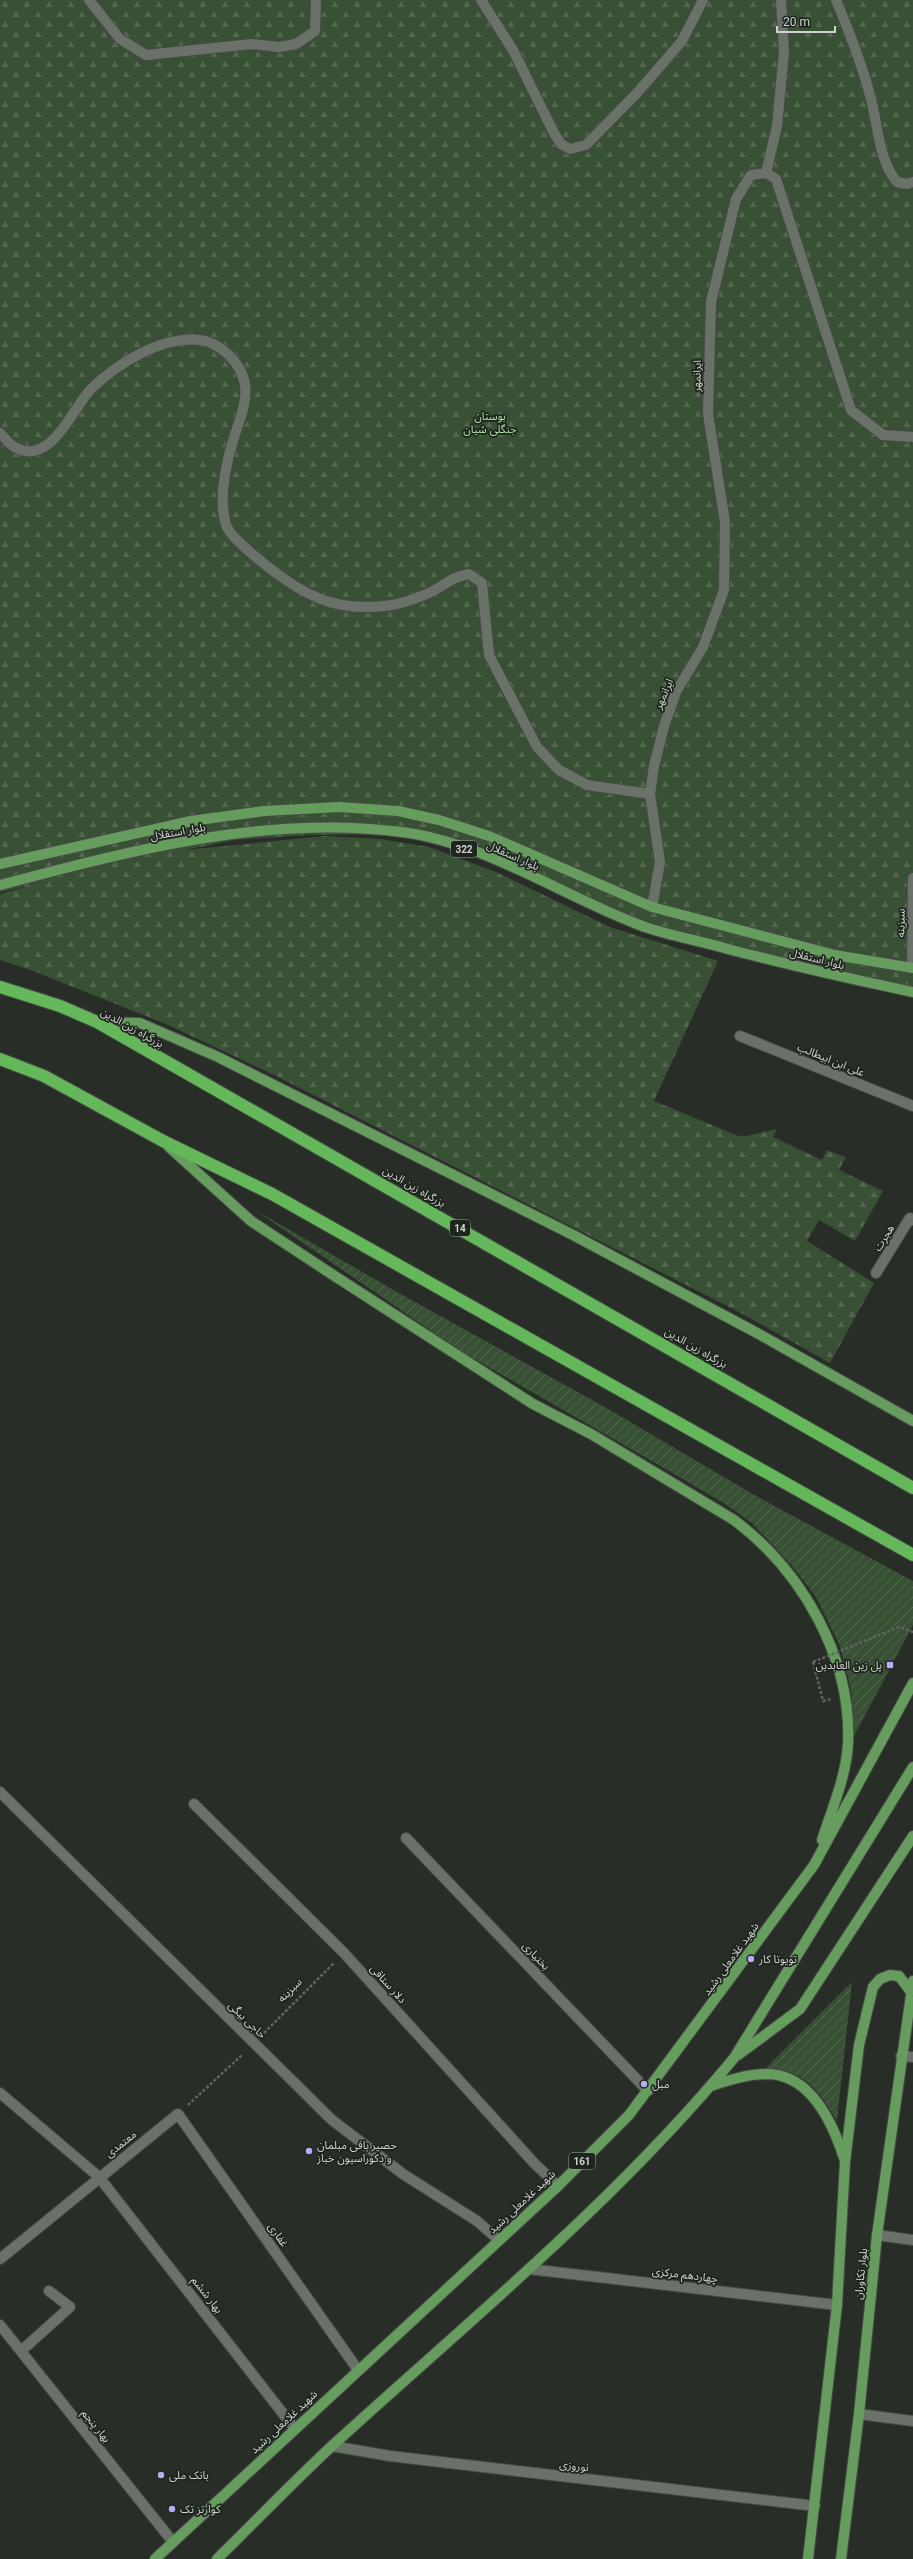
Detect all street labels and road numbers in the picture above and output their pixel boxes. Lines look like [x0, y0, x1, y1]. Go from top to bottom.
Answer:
street label: ایرانمهر [690, 360, 704, 393]
street label: ایرانمهر [651, 677, 676, 712]
street label: بلوار استقلال [149, 821, 207, 843]
street label: بلوار استقلال [485, 839, 541, 873]
road number: 322 [451, 841, 477, 857]
street label: سبزینه [894, 908, 908, 938]
street label: بلوار استقلال [788, 946, 846, 972]
street label: بزرگراه زین الدین [98, 1005, 166, 1051]
street label: علی ابن ابیطالب [795, 1041, 867, 1080]
street label: بزرگراه زین الدین [381, 1164, 447, 1210]
road number: 14 [450, 1220, 470, 1236]
street label: هجرت [871, 1222, 897, 1254]
street label: بزرگراه زین الدین [663, 1325, 729, 1371]
street label: شهید غلامعلی رشید [700, 1920, 762, 1998]
street label: بختیاری [520, 1939, 552, 1973]
street label: دلار ستاقی [367, 1962, 409, 2006]
street label: سبزینه [275, 1975, 305, 2005]
street label: حاجی بیگی [225, 1999, 269, 2042]
street label: معتمدی [103, 2128, 139, 2160]
road number: 161 [569, 2153, 595, 2169]
street label: شهید غلامعلی رشید [486, 2167, 559, 2236]
street label: غفاری [265, 2220, 291, 2250]
street label: بلوار تکاوران [852, 2248, 870, 2300]
street label: چهاردهم مرکزی [651, 2265, 719, 2288]
street label: بهار ششم [187, 2274, 225, 2317]
street label: شهید غلامعلی رشید [248, 2387, 321, 2456]
street label: بهار پنجم [77, 2407, 113, 2446]
street label: نوروزی [559, 2458, 589, 2474]

